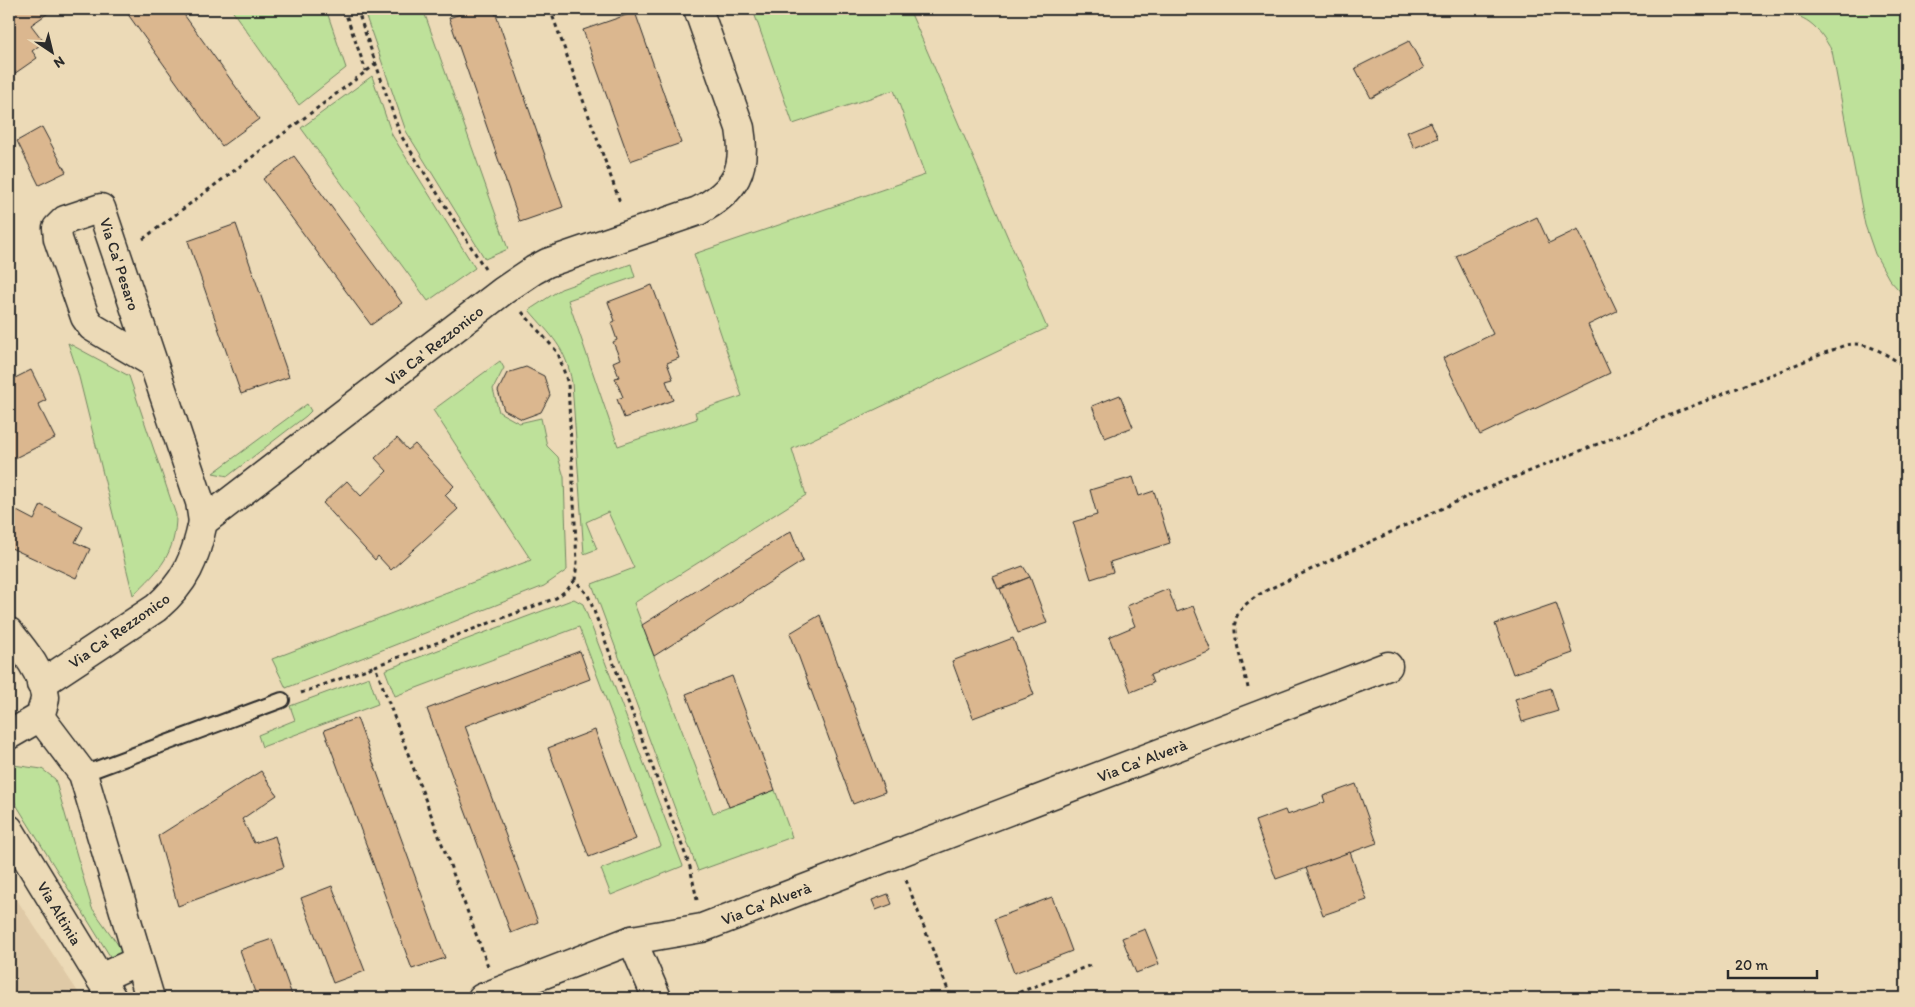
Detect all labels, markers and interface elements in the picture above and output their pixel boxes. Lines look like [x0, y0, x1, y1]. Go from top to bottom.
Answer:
north arrow [28, 28, 78, 78]
text: N [50, 53, 68, 72]
street label: Via Ca' Pesaro [96, 215, 143, 313]
street label: Via Ca' Rezzonico [381, 301, 487, 390]
street label: Via Ca' Rezzonico [65, 588, 174, 672]
street label: Via Ca' Alverà [1095, 734, 1190, 786]
street label: Via Ca' Alverà [719, 877, 814, 929]
street label: Via Altinia [33, 878, 86, 949]
scale bar [1728, 947, 1816, 979]
text: 20 m [1735, 956, 1769, 974]

